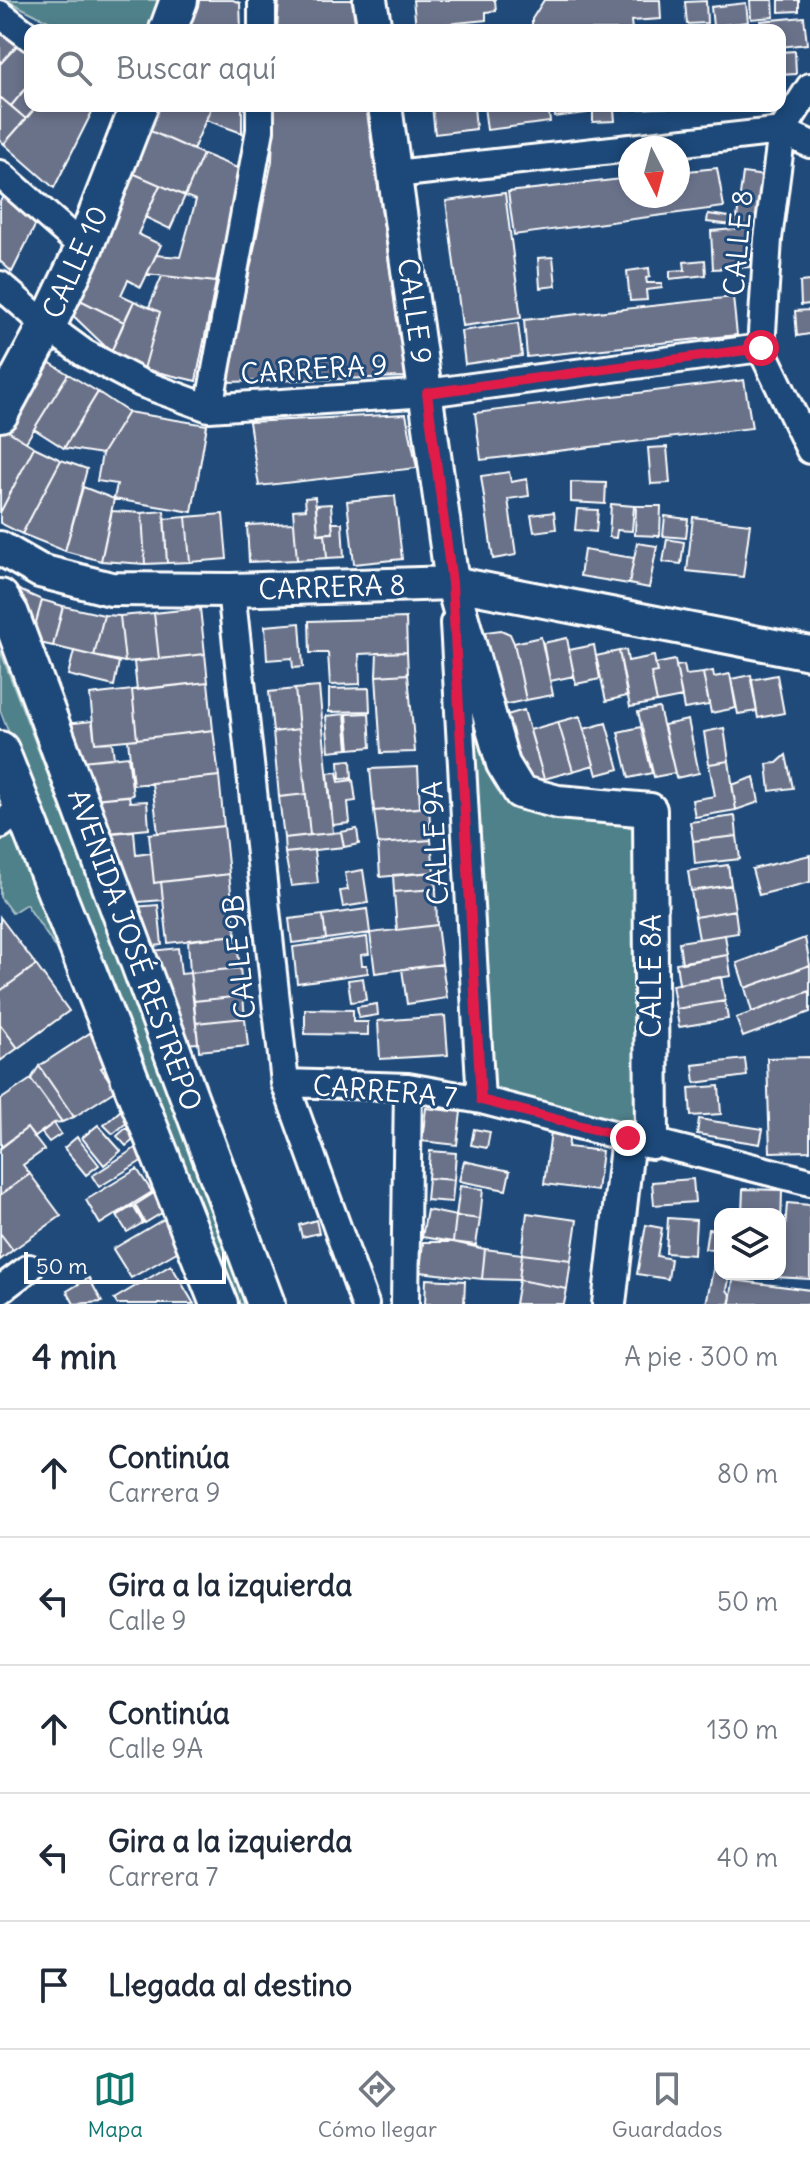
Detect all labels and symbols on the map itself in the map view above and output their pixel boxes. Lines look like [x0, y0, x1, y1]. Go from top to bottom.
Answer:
north arrow [618, 136, 690, 208]
street label: CALLE 8 [715, 189, 761, 297]
street label: CALLE 10 [34, 200, 116, 324]
street label: CALLE 9 [390, 256, 440, 366]
route start [743, 330, 779, 366]
street label: CARRERA 9 [239, 346, 389, 392]
street label: CARRERA 8 [258, 566, 406, 608]
street label: CALLE 9A [414, 780, 456, 906]
street label: AVENIDA JOSÉ RESTREPO [60, 784, 211, 1116]
street label: CALLE 9B [215, 893, 263, 1021]
street label: CALLE 8A [633, 914, 669, 1038]
street label: CARRERA 7 [311, 1067, 459, 1115]
route end [610, 1120, 646, 1156]
scale bar [24, 1248, 226, 1284]

